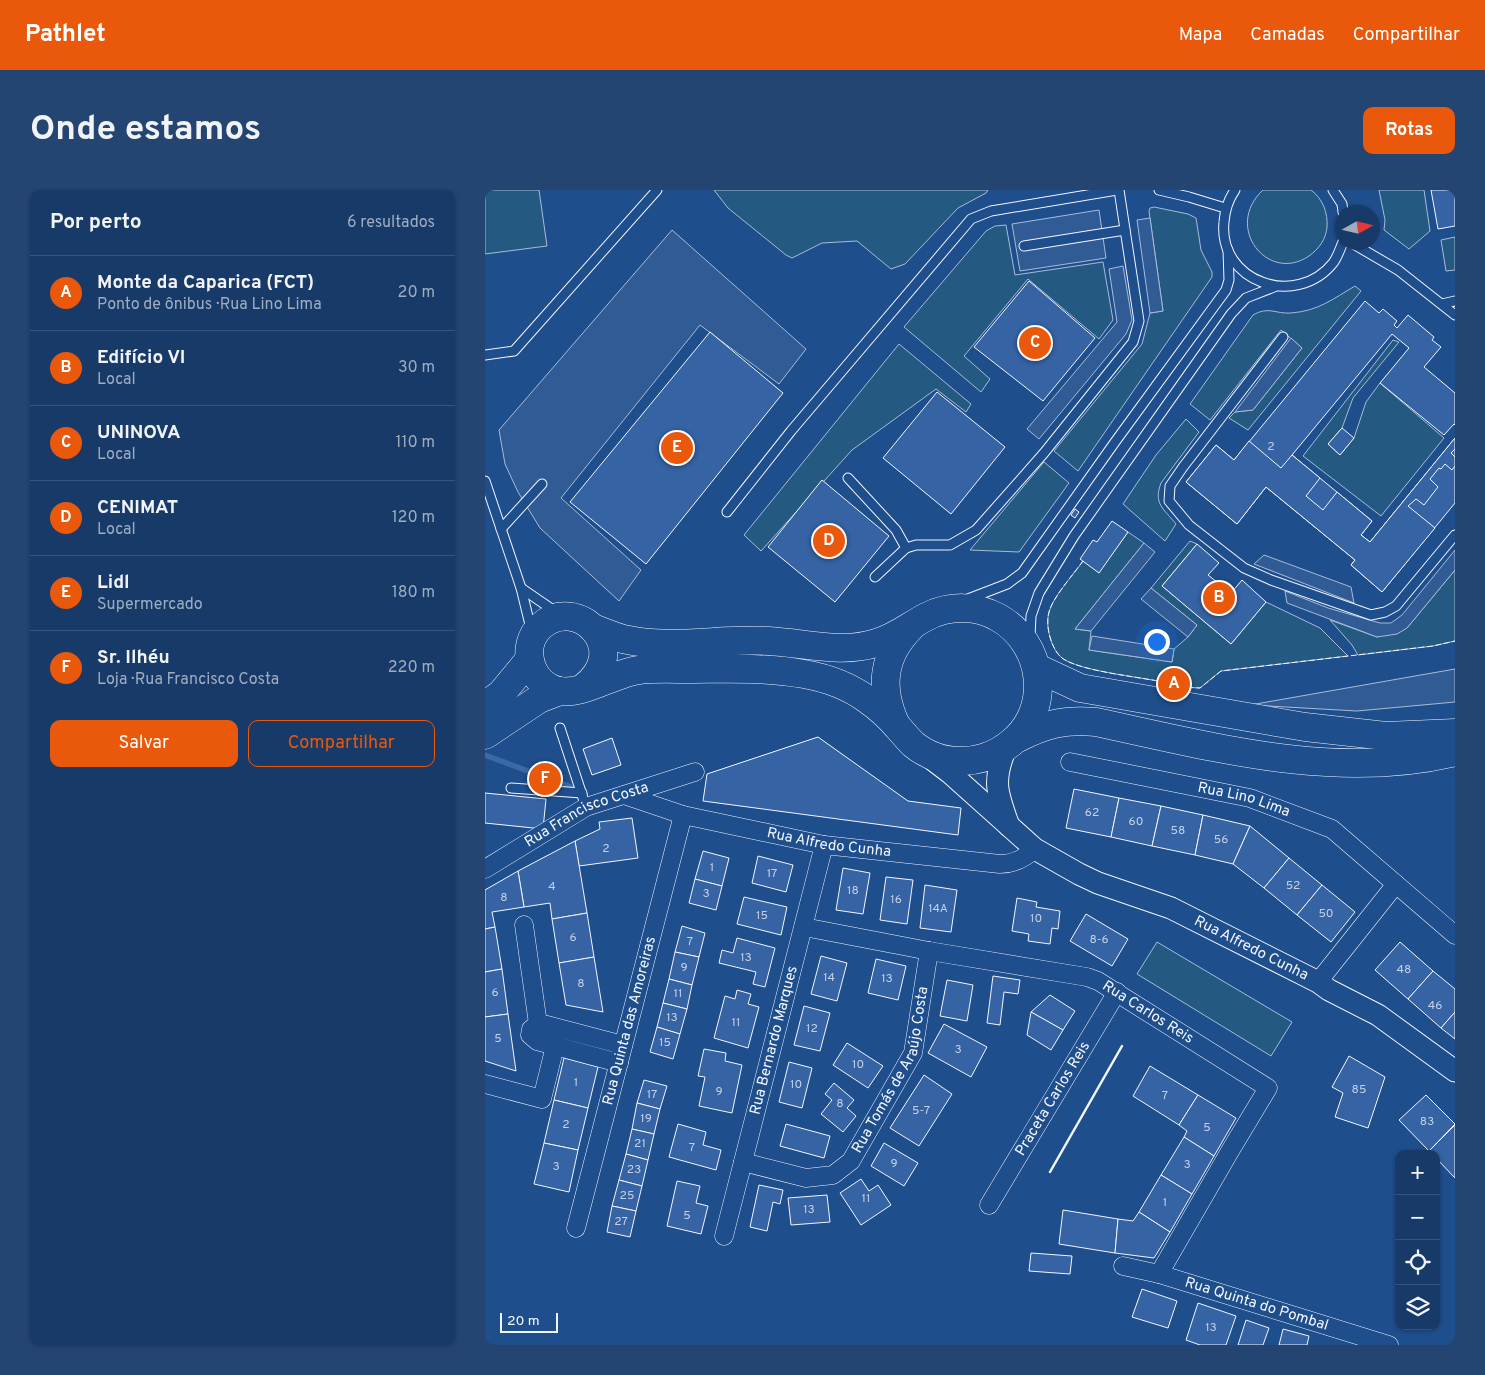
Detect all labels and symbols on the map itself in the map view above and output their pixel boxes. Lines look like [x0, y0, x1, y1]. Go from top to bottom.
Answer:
north arrow [1335, 205, 1380, 250]
pin: C [1019, 324, 1051, 362]
pin: E [661, 429, 693, 467]
house number: 2 [1267, 439, 1275, 455]
pin: D [813, 522, 845, 560]
pin: B [1203, 579, 1235, 617]
your location [1144, 629, 1170, 655]
pin: A [1158, 665, 1190, 703]
pin: F [529, 760, 561, 798]
street label: Rua Lino Lima [1196, 778, 1293, 822]
street label: Rua Francisco Costa [523, 779, 653, 853]
house number: 62 [1085, 805, 1099, 821]
house number: 60 [1129, 814, 1143, 830]
house number: 58 [1171, 823, 1185, 839]
street label: Rua Alfredo Cunha [765, 824, 892, 862]
house number: 56 [1214, 832, 1228, 848]
house number: 2 [602, 841, 610, 857]
house number: 1 [710, 860, 714, 876]
house number: 17 [767, 866, 777, 882]
house number: 52 [1286, 878, 1300, 894]
house number: 4 [548, 879, 556, 895]
house number: 18 [847, 883, 859, 899]
house number: 3 [702, 886, 710, 902]
house number: 8 [500, 890, 508, 906]
house number: 16 [890, 892, 902, 908]
house number: 14A [928, 901, 948, 917]
house number: 50 [1318, 906, 1334, 922]
house number: 15 [756, 908, 768, 924]
house number: 10 [1030, 911, 1042, 927]
street label: Rua Alfredo Cunha [1191, 912, 1312, 985]
house number: 6 [569, 930, 577, 946]
house number: 8-6 [1089, 932, 1109, 948]
street label: Rua Quinta das Amoreiras [599, 934, 661, 1107]
house number: 7 [687, 934, 693, 950]
house number: 13 [740, 950, 752, 966]
house number: 9 [680, 960, 688, 976]
house number: 48 [1397, 962, 1411, 978]
street label: Rua Bernardo Marques [746, 964, 802, 1117]
house number: 14 [823, 970, 835, 986]
house number: 13 [881, 971, 893, 987]
house number: 8 [577, 976, 585, 992]
street label: Rua Carlos Reis [1099, 976, 1197, 1048]
house number: 6 [491, 985, 499, 1001]
street label: Rua Tomás de Araújo Costa [848, 985, 933, 1157]
house number: 11 [674, 986, 682, 1002]
house number: 46 [1428, 998, 1442, 1014]
house number: 13 [666, 1010, 678, 1026]
house number: 11 [732, 1015, 740, 1031]
house number: 12 [806, 1021, 818, 1037]
house number: 5 [494, 1031, 502, 1047]
house number: 15 [659, 1035, 671, 1051]
street label: Praceta Carlos Reis [1011, 1038, 1095, 1160]
house number: 3 [954, 1042, 962, 1058]
house number: 10 [852, 1057, 864, 1073]
house number: 1 [574, 1075, 578, 1091]
house number: 10 [790, 1077, 802, 1093]
house number: 85 [1352, 1082, 1366, 1098]
house number: 9 [715, 1084, 723, 1100]
house number: 17 [647, 1087, 657, 1103]
house number: 7 [1162, 1088, 1168, 1104]
house number: 8 [836, 1096, 844, 1112]
house number: 5-7 [912, 1103, 930, 1119]
house number: 19 [640, 1111, 652, 1127]
house number: 83 [1420, 1114, 1434, 1130]
house number: 2 [562, 1117, 570, 1133]
house number: 5 [1203, 1120, 1211, 1136]
house number: 21 [634, 1136, 646, 1152]
house number: 7 [689, 1140, 695, 1156]
house number: 9 [890, 1156, 898, 1172]
house number: 3 [1183, 1157, 1191, 1173]
house number: 3 [552, 1159, 560, 1175]
house number: 23 [627, 1162, 641, 1178]
house number: 25 [620, 1188, 634, 1204]
house number: 11 [862, 1191, 870, 1207]
house number: 1 [1163, 1195, 1167, 1211]
house number: 13 [803, 1202, 815, 1218]
house number: 5 [683, 1208, 691, 1224]
house number: 27 [614, 1214, 628, 1230]
street label: Rua Quinta do Pombal [1182, 1273, 1331, 1335]
scale bar [500, 1310, 557, 1333]
house number: 13 [1205, 1320, 1217, 1336]

